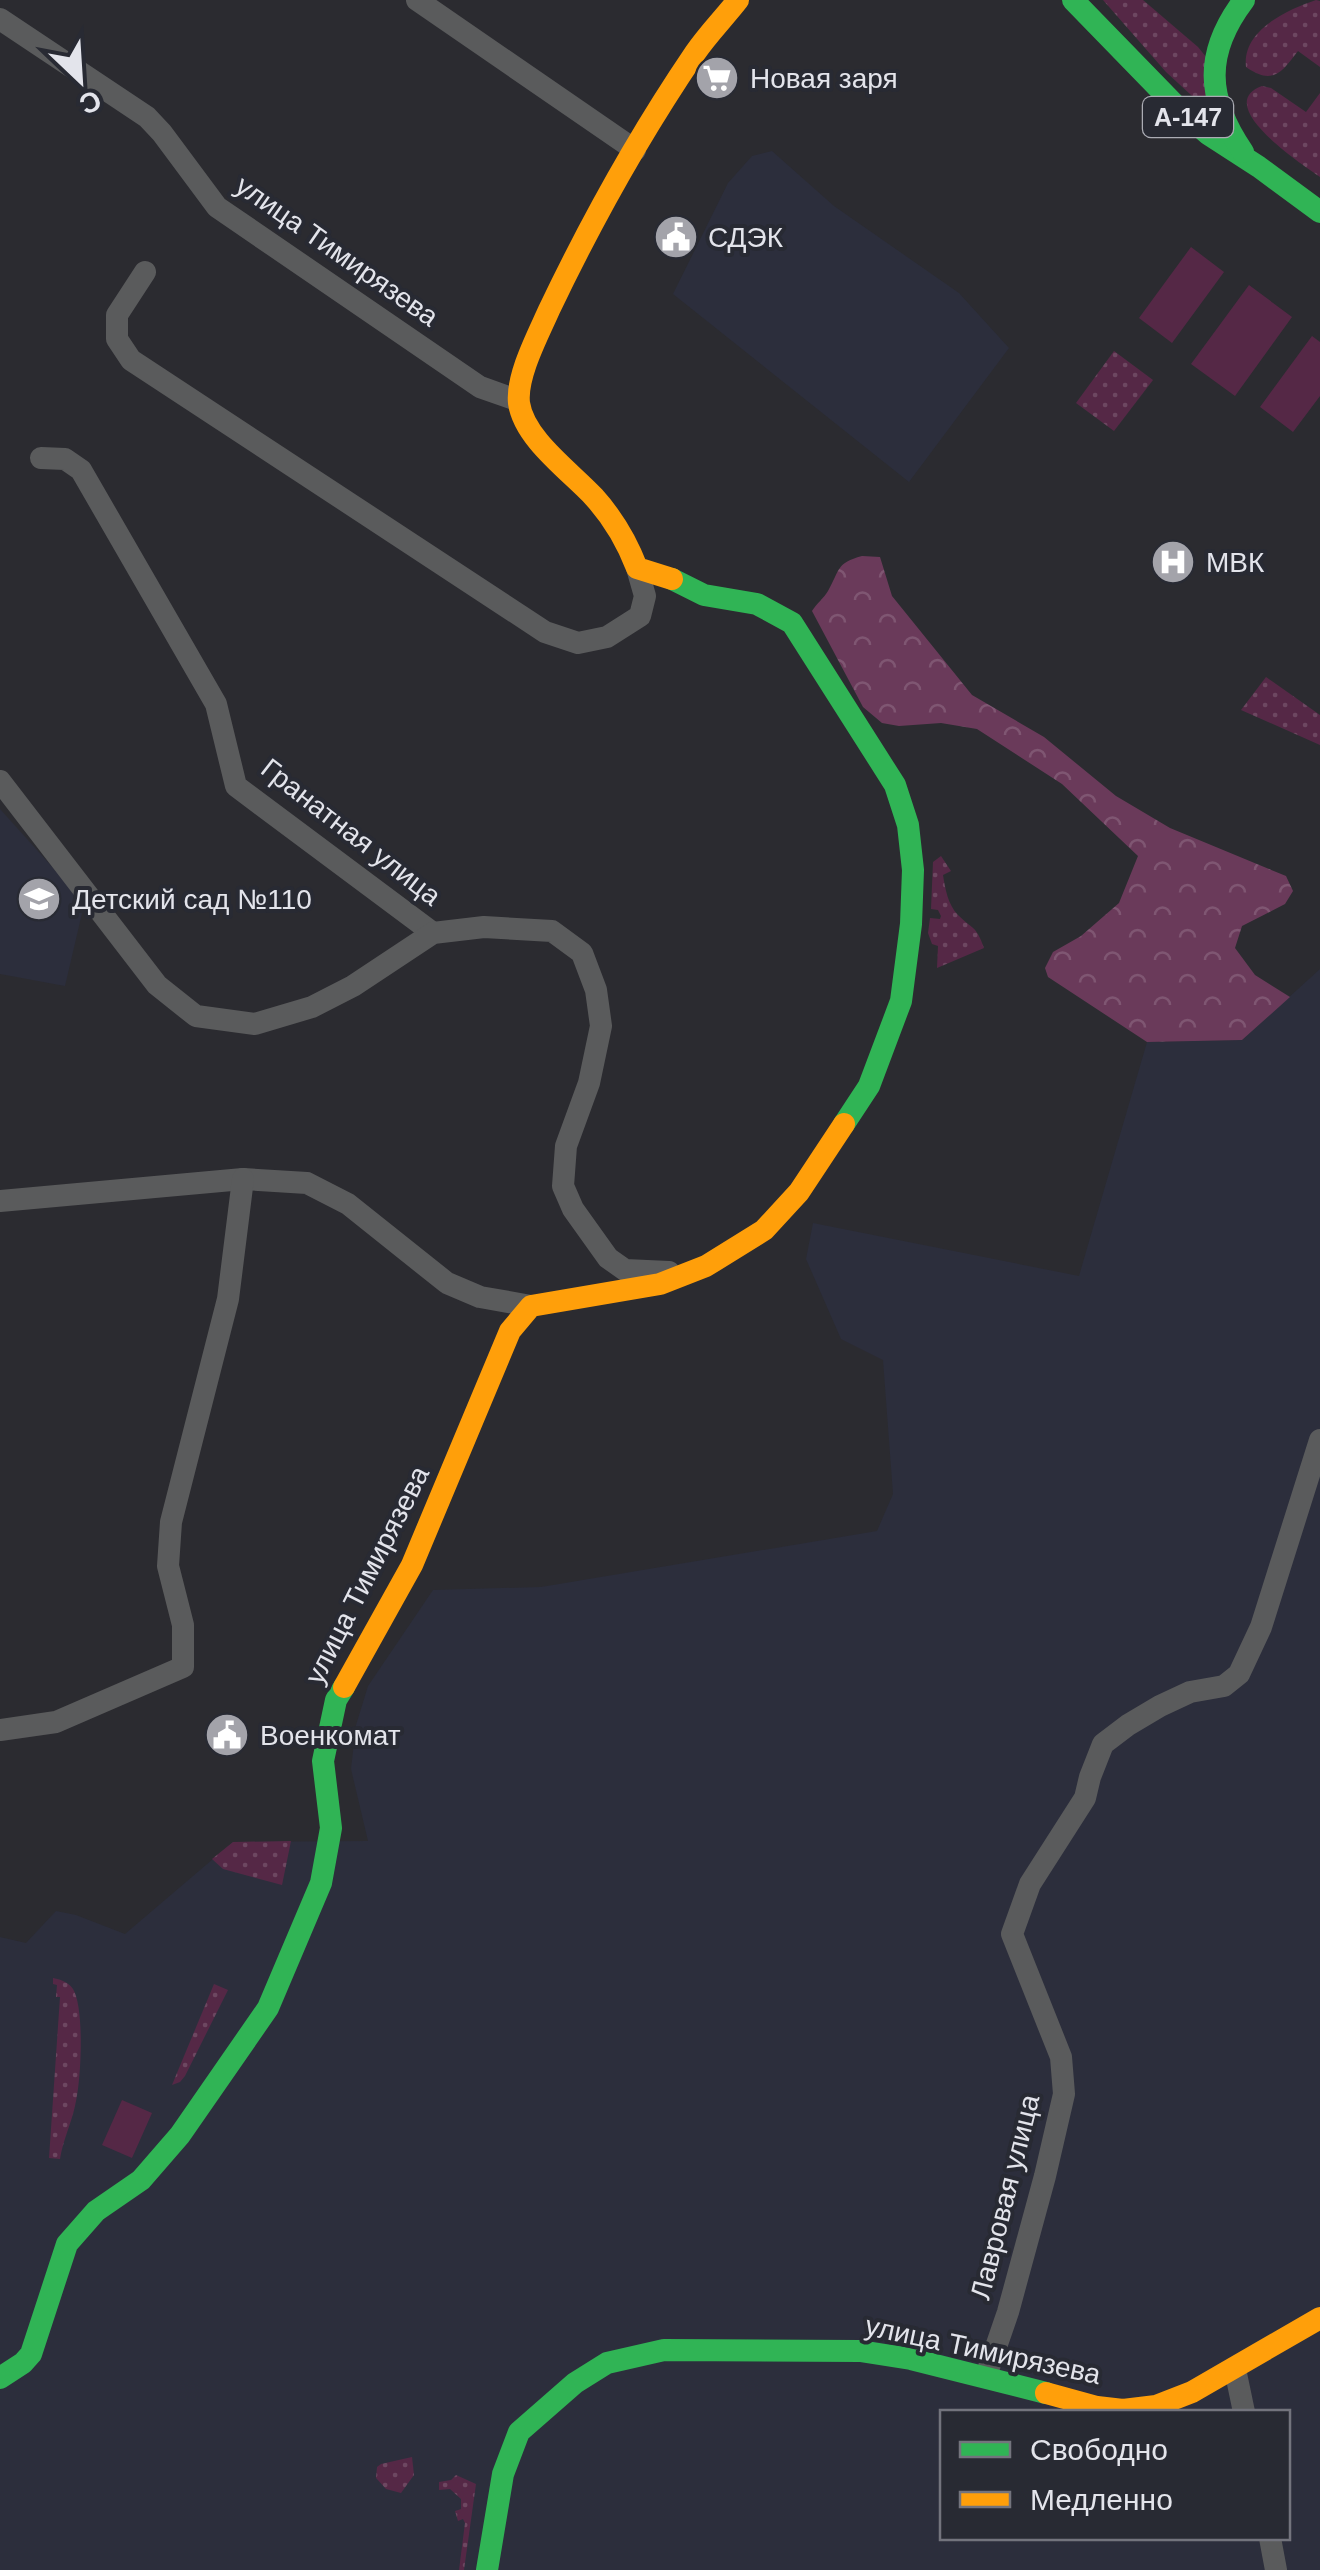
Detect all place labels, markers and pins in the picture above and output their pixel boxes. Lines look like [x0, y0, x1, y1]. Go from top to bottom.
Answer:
supermarket icon: Новая заря [694, 55, 740, 101]
place label: Новая заря [750, 63, 898, 94]
public building icon: СДЭК [653, 214, 699, 260]
place label: СДЭК [708, 222, 784, 253]
hospital icon: МВК [1150, 539, 1196, 585]
place label: МВК [1206, 547, 1265, 578]
school or university icon: Детский сад №110 [16, 876, 62, 922]
place label: Детский сад №110 [72, 884, 312, 915]
public building icon: Военкомат [204, 1712, 250, 1758]
place label: Военкомат [260, 1720, 401, 1751]

